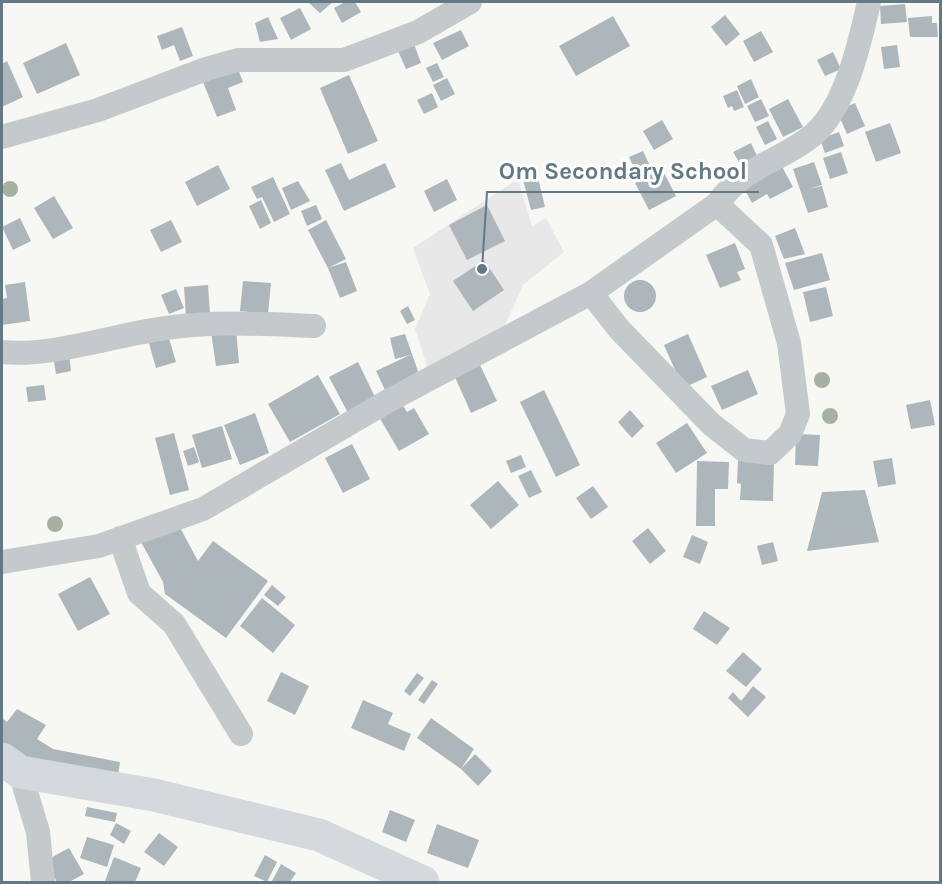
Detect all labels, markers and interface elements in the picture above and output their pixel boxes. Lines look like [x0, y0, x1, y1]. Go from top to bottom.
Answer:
callout: Om Secondary School [487, 150, 759, 192]
text: Om Secondary School [499, 157, 747, 185]

